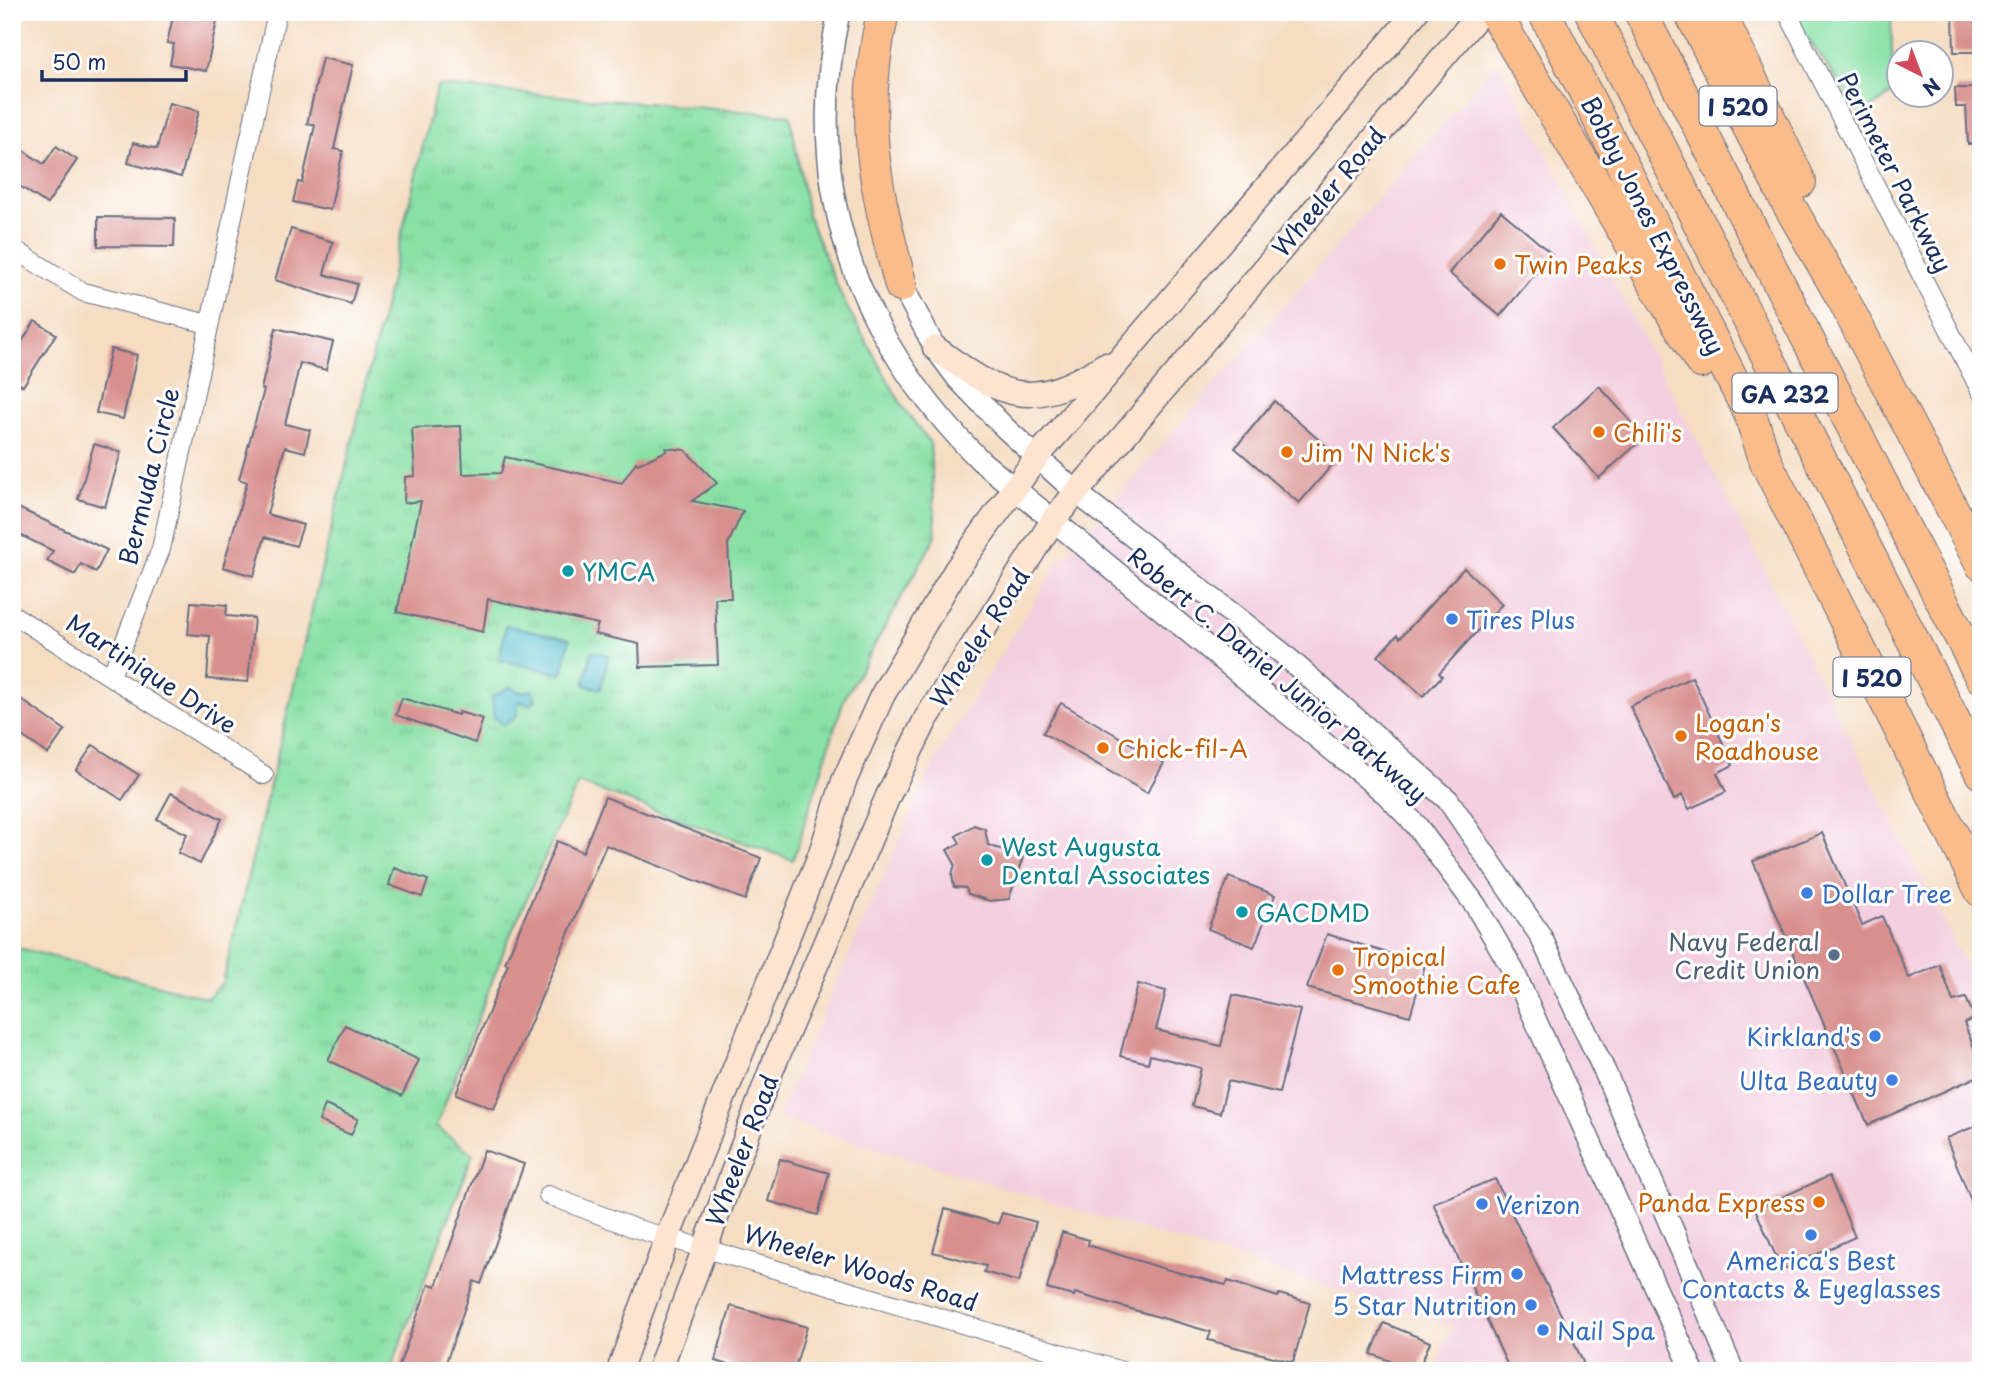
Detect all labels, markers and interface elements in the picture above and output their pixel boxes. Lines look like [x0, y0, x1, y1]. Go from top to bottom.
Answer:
scale bar [42, 38, 186, 82]
north arrow [1884, 38, 1954, 108]
text: 50 m [52, 45, 106, 77]
street label: Perimeter Parkway [1830, 66, 1962, 278]
text: N [1917, 72, 1947, 103]
road number: I 520 [1700, 86, 1776, 125]
street label: Bobby Jones Expressway [1573, 90, 1735, 360]
street label: Wheeler Road [1263, 118, 1393, 264]
place label: Twin Peaks [1514, 246, 1642, 282]
marker: Twin Peaks [1492, 256, 1508, 272]
road number: GA 232 [1732, 374, 1838, 412]
street label: Bermuda Circle [109, 383, 187, 569]
place label: Chili's [1613, 414, 1682, 450]
marker: Chili's [1591, 424, 1607, 440]
place label: Jim 'N Nick's [1301, 434, 1451, 470]
marker: Jim 'N Nick's [1279, 444, 1295, 460]
street label: Robert C. Daniel Junior Parkway [1121, 538, 1435, 810]
place label: YMCA [582, 553, 655, 589]
street label: Wheeler Road [920, 560, 1038, 714]
marker: YMCA [560, 563, 576, 579]
place label: Tires Plus [1466, 601, 1575, 637]
street label: Martinique Drive [60, 604, 244, 742]
marker: Tires Plus [1444, 611, 1460, 627]
road number: I 520 [1834, 657, 1910, 696]
place label: Logan's Roadhouse [1695, 704, 1819, 768]
marker: Logan's Roadhouse [1673, 728, 1689, 744]
place label: Chick-fil-A [1117, 730, 1248, 766]
marker: Chick-fil-A [1095, 740, 1111, 756]
place label: West Augusta Dental Associates [1001, 828, 1210, 892]
marker: West Augusta Dental Associates [979, 852, 995, 868]
place label: Dollar Tree [1821, 875, 1952, 911]
marker: Dollar Tree [1799, 885, 1815, 901]
place label: GACDMD [1256, 894, 1370, 930]
marker: GACDMD [1234, 904, 1250, 920]
place label: Navy Federal Credit Union [1668, 923, 1820, 987]
place label: Tropical Smoothie Cafe [1352, 938, 1521, 1002]
marker: Navy Federal Credit Union [1826, 947, 1842, 963]
marker: Tropical Smoothie Cafe [1330, 962, 1346, 978]
place label: Kirkland's [1746, 1018, 1861, 1054]
marker: Kirkland's [1867, 1028, 1883, 1044]
place label: Ulta Beauty [1739, 1062, 1878, 1098]
street label: Wheeler Road [696, 1069, 786, 1231]
marker: Ulta Beauty [1884, 1072, 1900, 1088]
place label: Panda Express [1637, 1184, 1805, 1220]
place label: Verizon [1496, 1186, 1580, 1222]
marker: Panda Express [1811, 1194, 1827, 1210]
marker: Verizon [1474, 1196, 1490, 1212]
street label: Wheeler Woods Road [740, 1214, 982, 1320]
marker: America's Best Contacts & Eyeglasses [1803, 1227, 1819, 1243]
place label: America's Best Contacts & Eyeglasses [1681, 1242, 1941, 1306]
place label: Mattress Firm [1341, 1256, 1503, 1292]
marker: Mattress Firm [1509, 1266, 1525, 1282]
place label: 5 Star Nutrition [1333, 1287, 1517, 1323]
marker: 5 Star Nutrition [1523, 1297, 1539, 1313]
place label: Nail Spa [1557, 1312, 1655, 1348]
marker: Nail Spa [1535, 1322, 1551, 1338]

